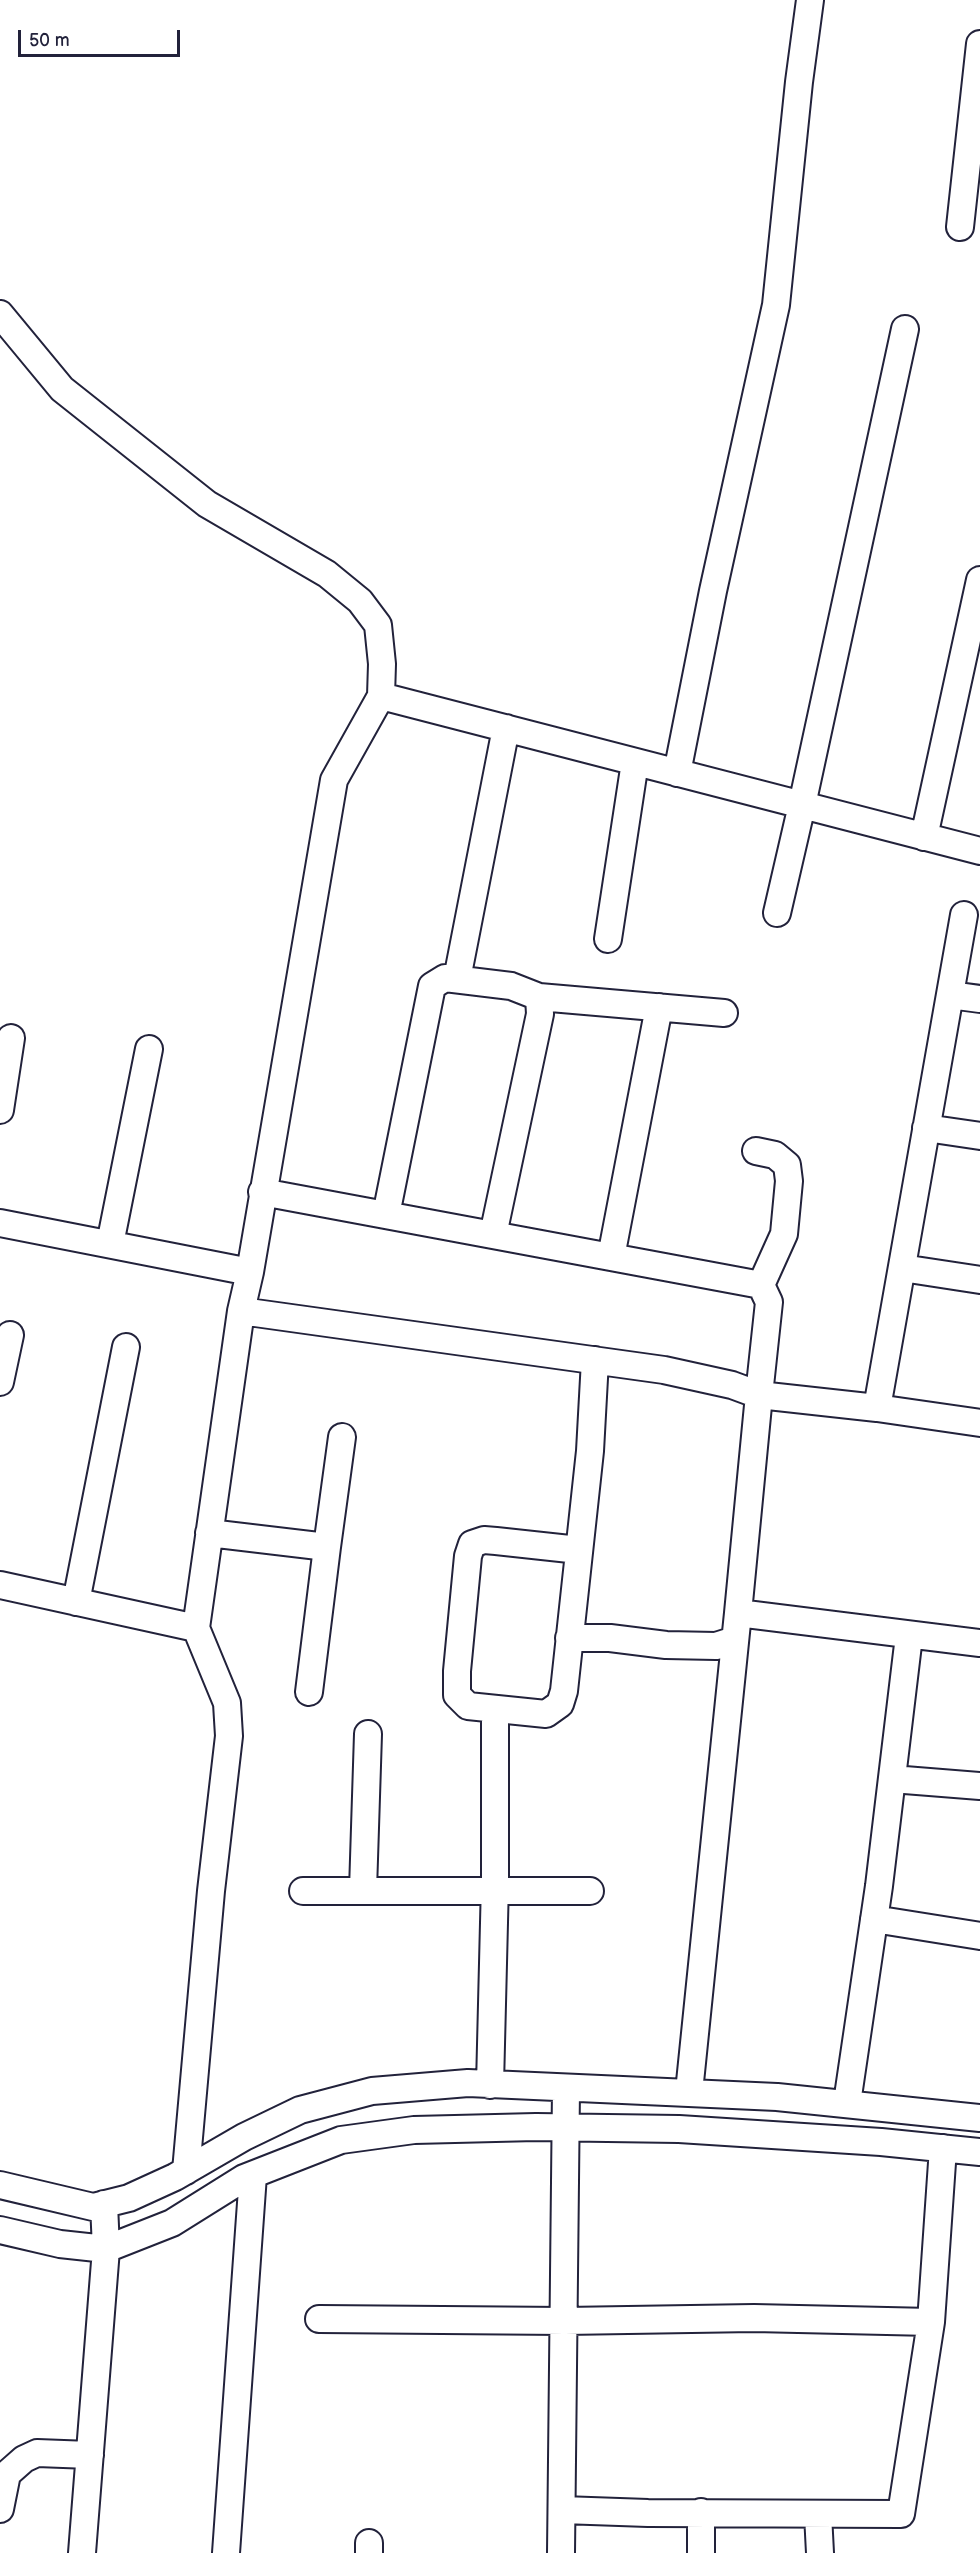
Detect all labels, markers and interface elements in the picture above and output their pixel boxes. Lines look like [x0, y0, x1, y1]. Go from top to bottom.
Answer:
scale bar [21, 18, 183, 56]
text: 50 m [29, 30, 70, 51]

